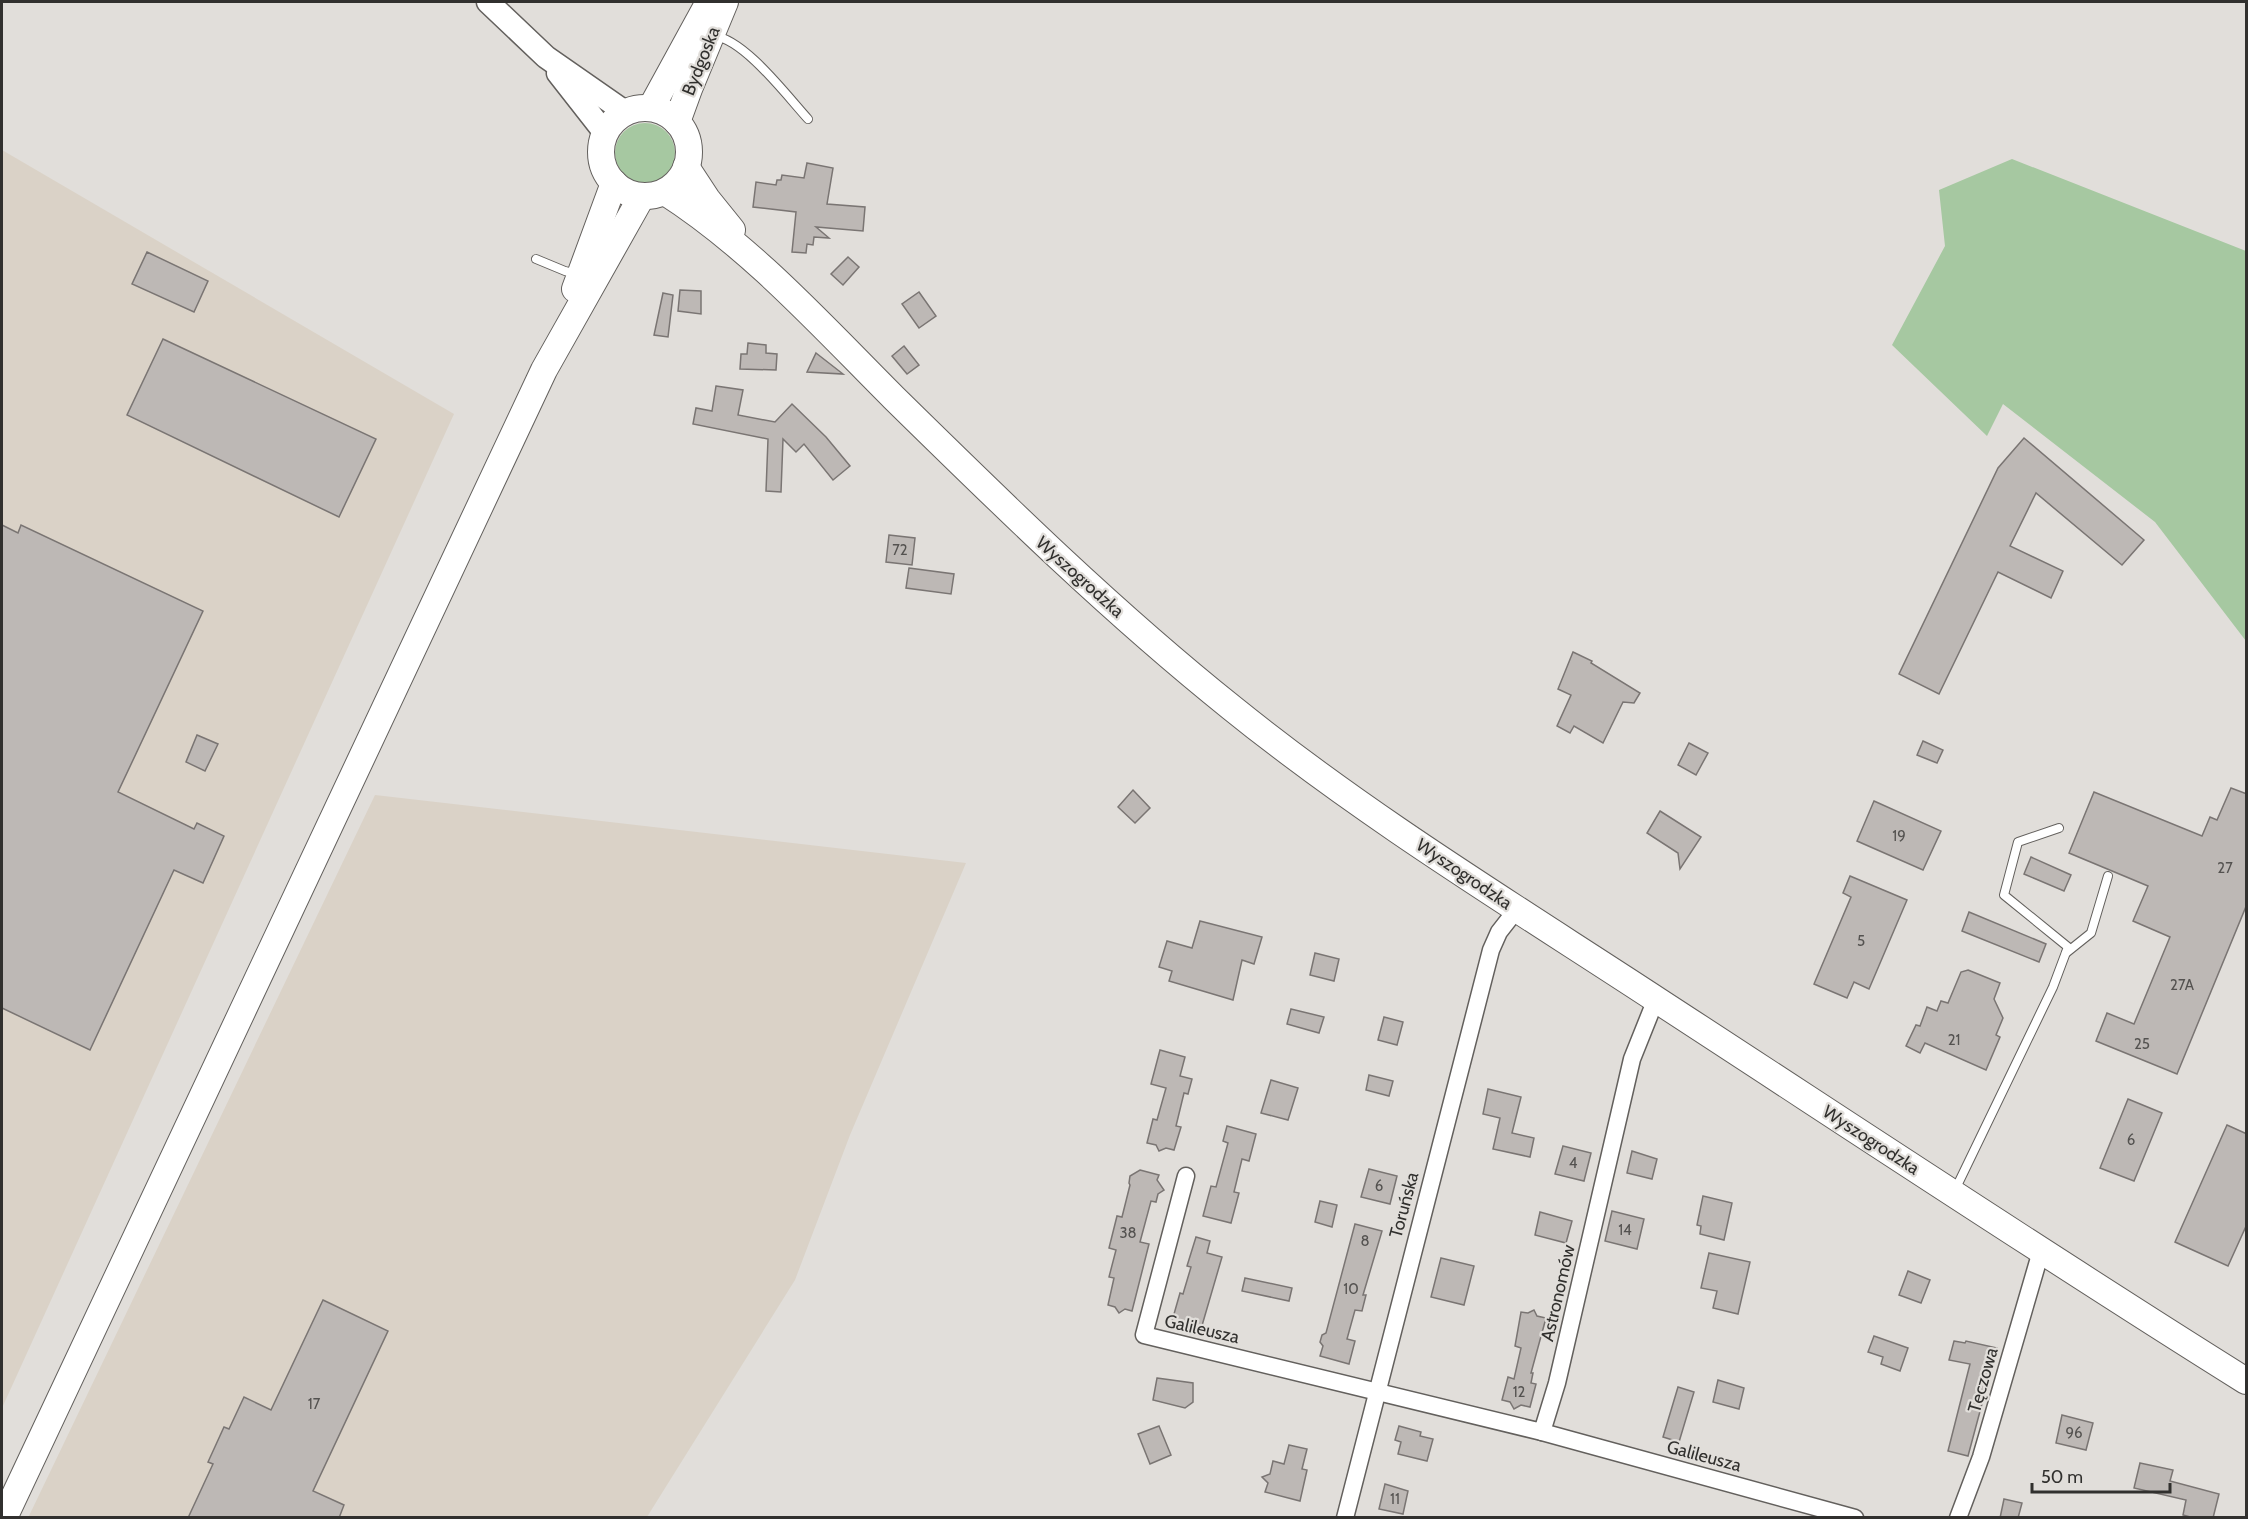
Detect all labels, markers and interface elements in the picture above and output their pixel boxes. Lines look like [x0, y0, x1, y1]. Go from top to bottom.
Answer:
street label: Bydgoska [677, 23, 725, 99]
street label: Wyszogrodzka [1031, 532, 1129, 623]
house number: 72 [892, 541, 908, 559]
house number: 19 [1892, 827, 1906, 845]
street label: Wyszogrodzka [1412, 834, 1516, 914]
house number: 27 [2217, 859, 2233, 877]
house number: 5 [1857, 932, 1865, 950]
house number: 27A [2170, 976, 2195, 994]
house number: 21 [1948, 1031, 1960, 1049]
house number: 25 [2134, 1035, 2150, 1053]
street label: Wyszogrodzka [1818, 1101, 1924, 1180]
house number: 6 [2127, 1131, 2135, 1149]
house number: 4 [1569, 1154, 1578, 1172]
street label: Toruńska [1385, 1169, 1423, 1240]
house number: 6 [1375, 1177, 1383, 1195]
house number: 14 [1618, 1221, 1632, 1239]
house number: 38 [1119, 1224, 1137, 1242]
house number: 8 [1360, 1232, 1370, 1250]
street label: Astronomów [1536, 1242, 1580, 1344]
house number: 10 [1343, 1280, 1359, 1298]
street label: Galileusza [1162, 1310, 1242, 1348]
street label: Tęczowa [1963, 1345, 2003, 1415]
house number: 12 [1513, 1383, 1526, 1401]
house number: 17 [308, 1395, 321, 1413]
house number: 96 [2065, 1424, 2083, 1442]
street label: Galileusza [1664, 1436, 1744, 1477]
scale bar [2032, 1456, 2170, 1494]
text: 50 m [2041, 1466, 2083, 1488]
house number: 11 [1390, 1490, 1400, 1508]

